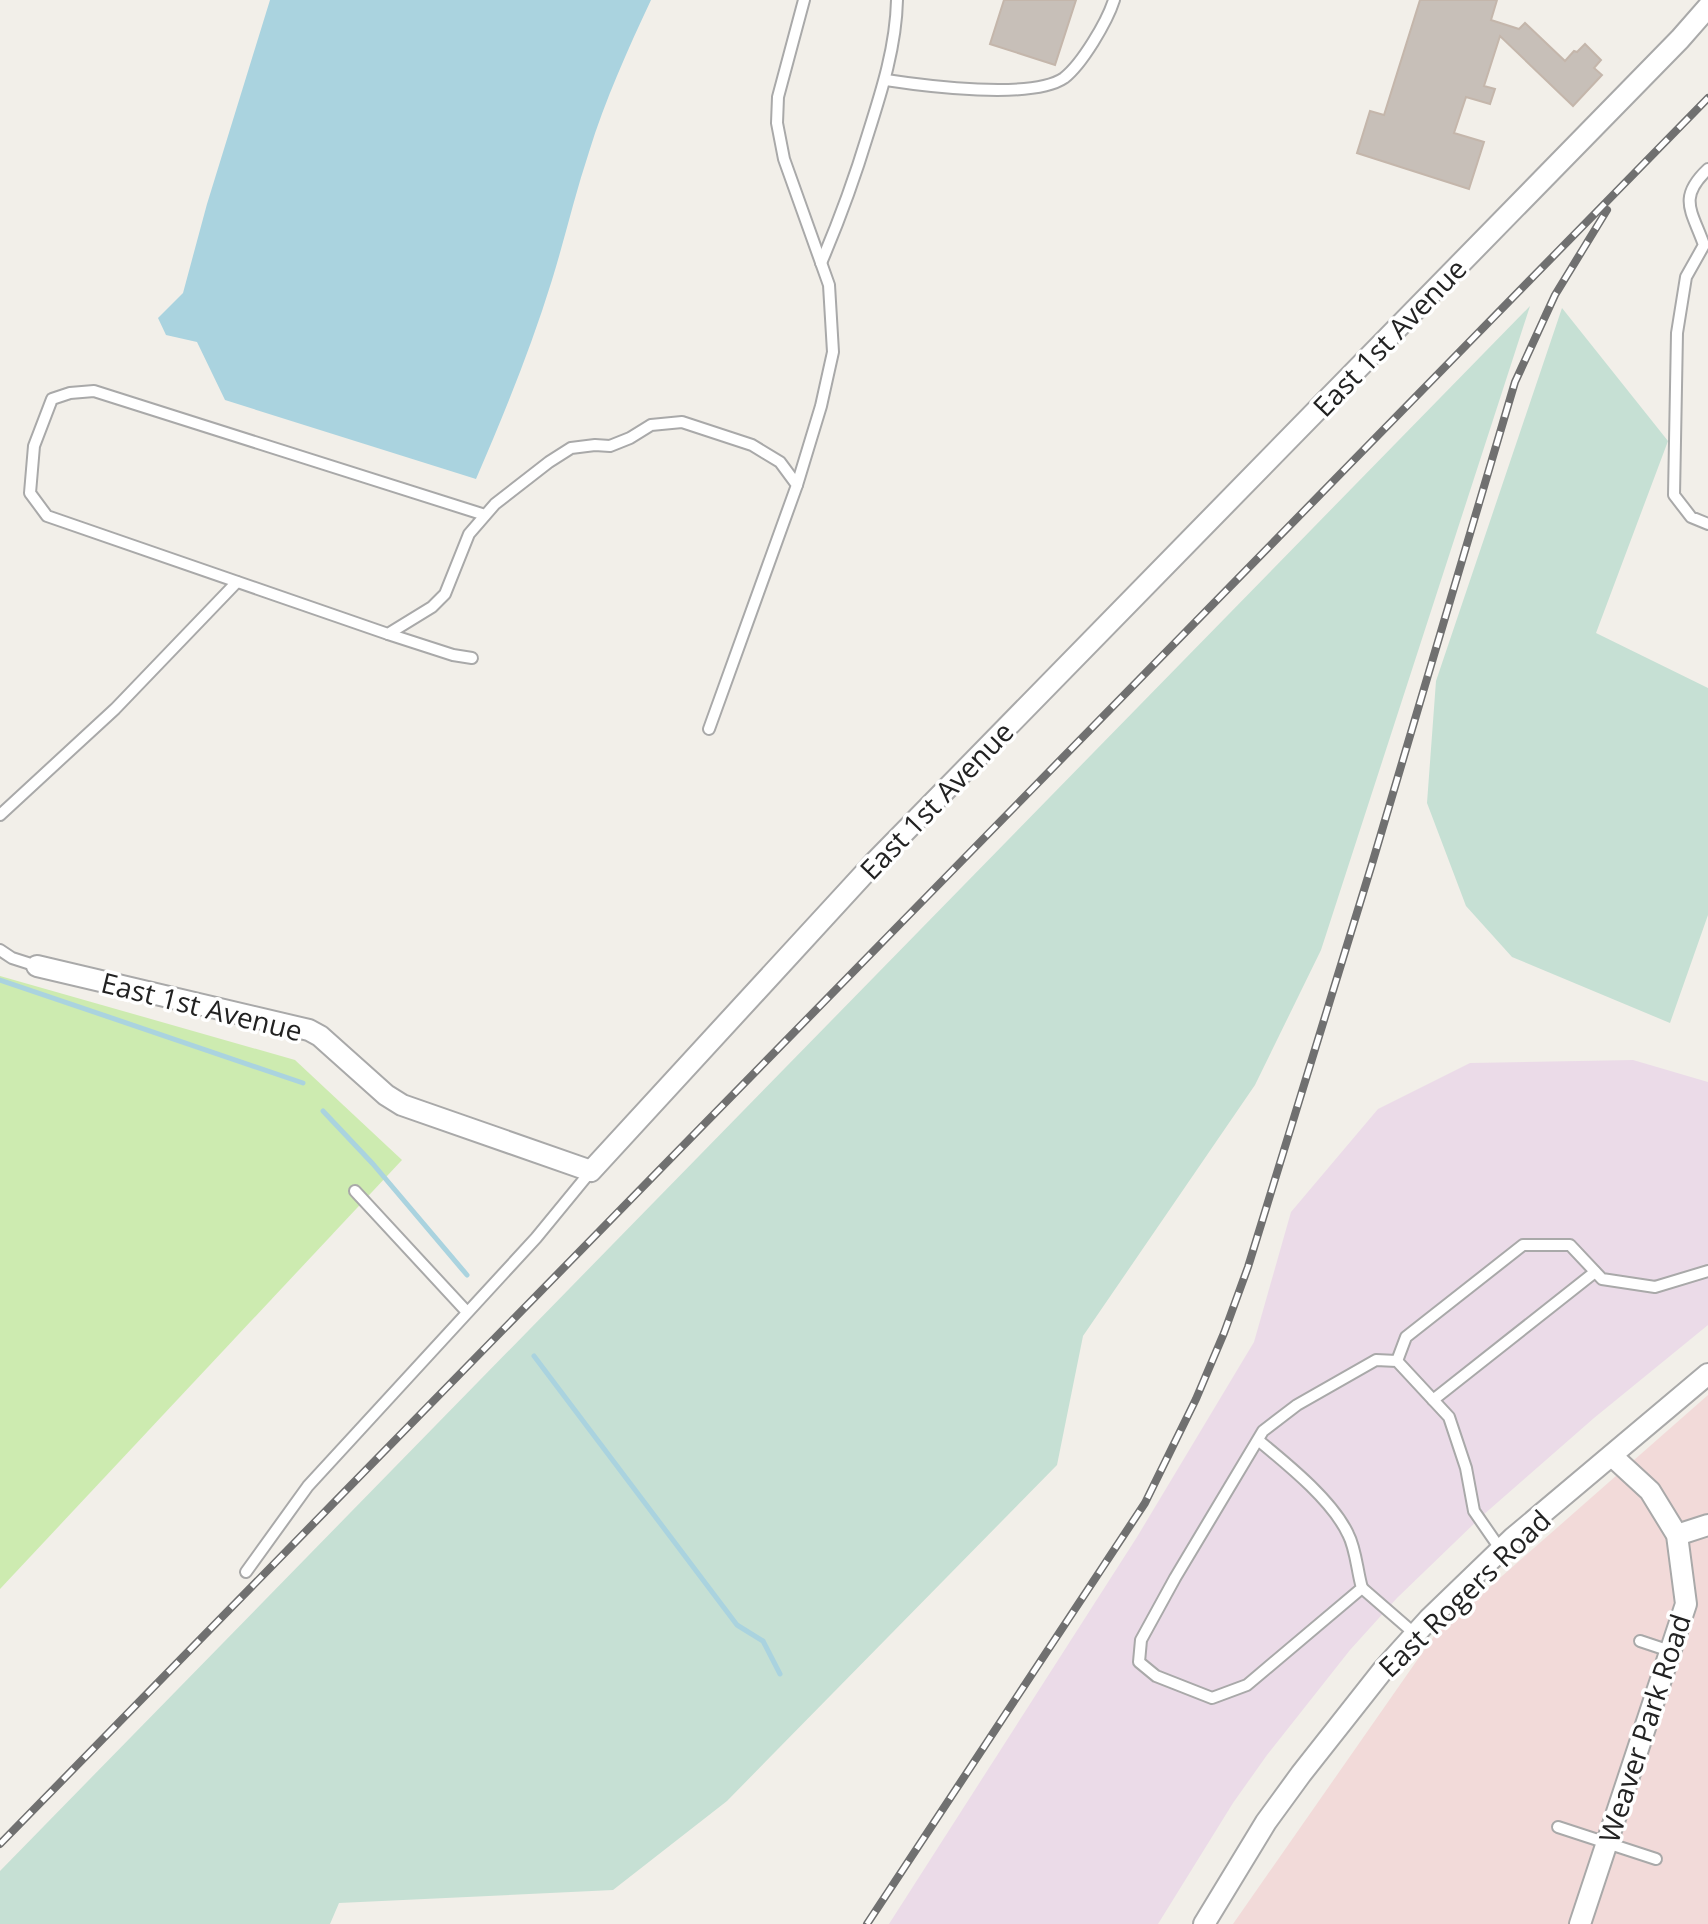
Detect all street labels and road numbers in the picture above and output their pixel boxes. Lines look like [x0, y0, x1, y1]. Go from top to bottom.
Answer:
street label: East 1st Avenue [1304, 250, 1474, 424]
street label: East 1st Avenue [851, 713, 1021, 887]
street label: East 1st Avenue [98, 963, 306, 1049]
street label: East Rogers Road [1370, 1501, 1558, 1685]
street label: Weaver Park Road [1589, 1609, 1699, 1847]

